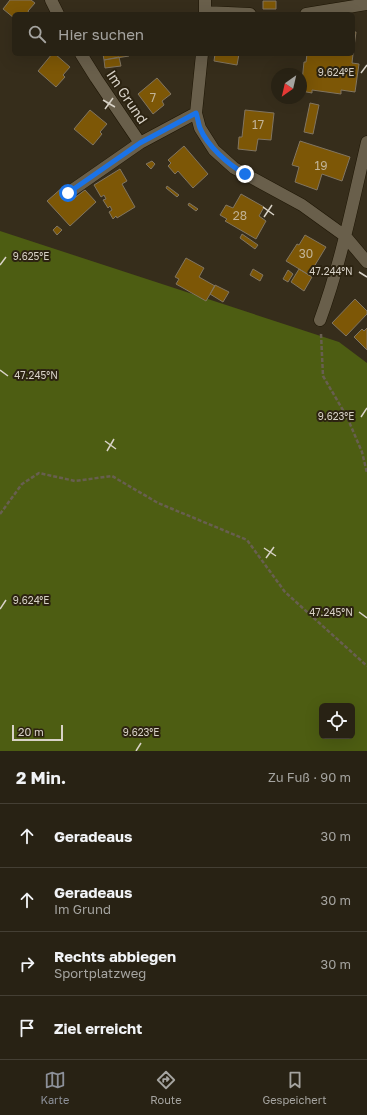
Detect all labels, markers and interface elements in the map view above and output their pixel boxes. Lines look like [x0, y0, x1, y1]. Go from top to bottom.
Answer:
search box [12, 12, 355, 56]
icon: search [26, 23, 48, 45]
text: Hier suchen [58, 25, 144, 43]
text: 9.624°E [318, 66, 354, 78]
street label: Im Grund [103, 67, 152, 127]
north arrow [271, 68, 307, 104]
house number: 7 [150, 90, 156, 105]
house number: 17 [252, 117, 264, 132]
house number: 19 [314, 158, 328, 173]
route end [236, 165, 254, 183]
route start [59, 184, 77, 202]
house number: 28 [233, 208, 247, 223]
house number: 30 [299, 246, 313, 261]
text: 9.625°E [13, 250, 49, 262]
text: 47.244°N [309, 265, 353, 277]
text: 47.245°N [14, 369, 58, 381]
text: 9.623°E [318, 410, 354, 422]
text: 9.624°E [13, 594, 49, 606]
text: 47.245°N [309, 606, 353, 618]
map controls [319, 703, 355, 739]
button: locate [319, 703, 355, 739]
scale bar [12, 723, 63, 742]
text: 20 m [18, 725, 44, 738]
text: 9.623°E [123, 726, 159, 738]
text: 2 Min. [16, 767, 66, 788]
text: Zu Fuß · 90 m [268, 769, 351, 785]
icon: ahead [16, 825, 38, 847]
text: Geradeaus [54, 827, 132, 845]
text: 30 m [321, 828, 351, 844]
text: Geradeaus [54, 883, 132, 901]
icon: ahead [16, 889, 38, 911]
text: 30 m [321, 892, 351, 908]
text: Im Grund [54, 901, 111, 917]
text: Rechts abbiegen [54, 947, 176, 965]
icon: right [16, 953, 38, 975]
text: 30 m [321, 956, 351, 972]
text: Sportplatzweg [54, 965, 146, 981]
icon: arrive [16, 1017, 38, 1039]
text: Ziel erreicht [54, 1019, 142, 1037]
tab: Karte [40, 1069, 69, 1106]
tab: Route [150, 1069, 182, 1106]
tab: Gespeichert [262, 1069, 327, 1106]

